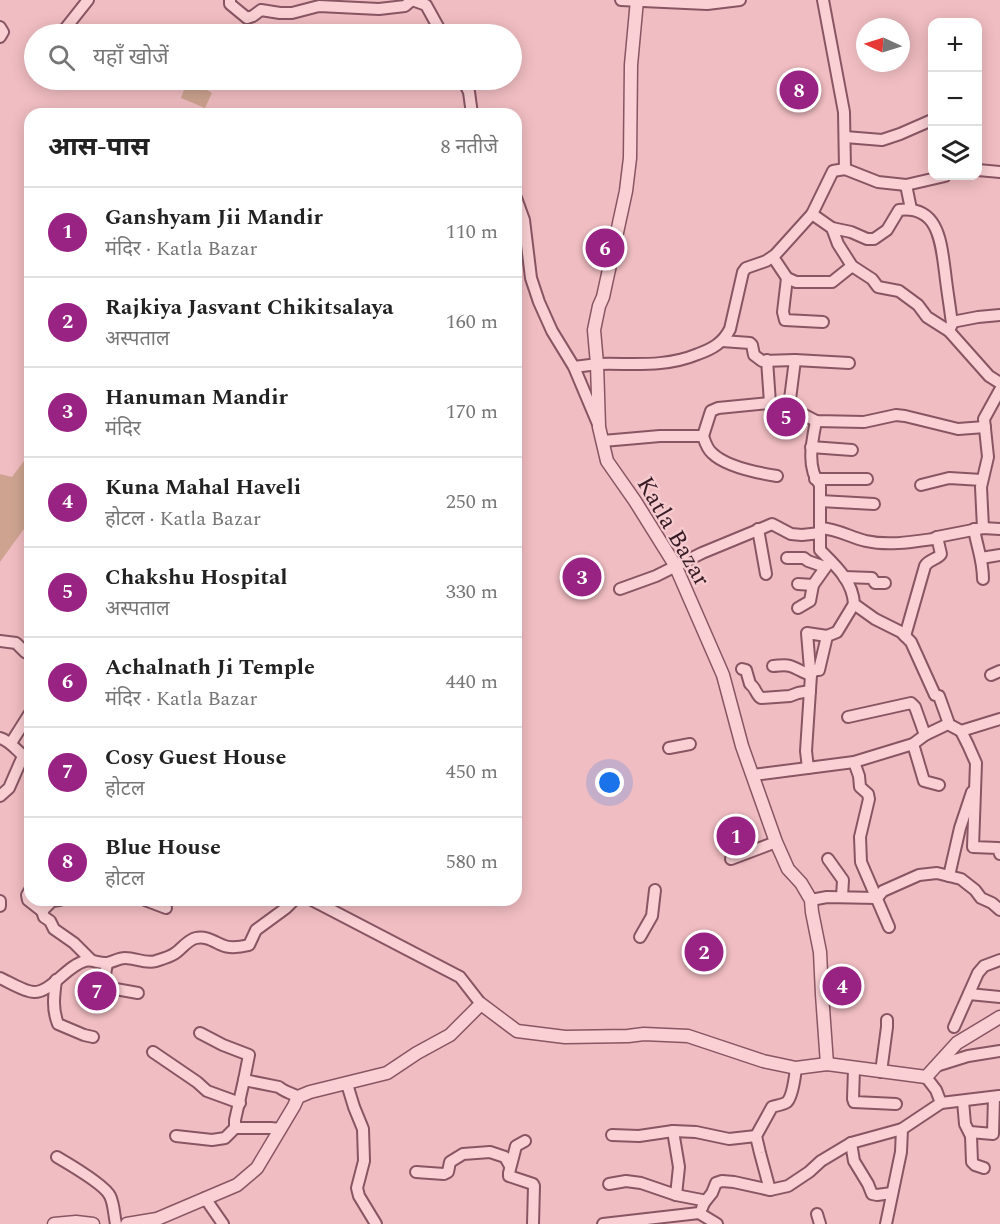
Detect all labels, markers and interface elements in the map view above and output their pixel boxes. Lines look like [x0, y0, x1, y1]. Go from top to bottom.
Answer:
north arrow [856, 18, 910, 72]
map controls [928, 18, 982, 180]
button: + [928, 18, 982, 72]
search box [24, 24, 522, 90]
icon: search [45, 41, 78, 74]
text: यहाँ खोजें [93, 41, 169, 74]
pin: 8 [780, 68, 818, 112]
button: − [928, 72, 982, 126]
button: layers [928, 126, 982, 180]
text: आस-पास [48, 127, 149, 167]
text: 8 नतीजे [440, 132, 498, 162]
text: Ganshyam Jii Mandir [105, 201, 323, 234]
text: 1 [62, 217, 73, 247]
text: 110 m [446, 217, 498, 247]
pin: 6 [586, 226, 624, 270]
text: मंदिर · Katla Bazar [105, 234, 258, 264]
text: Rajkiya Jasvant Chikitsalaya [105, 291, 394, 324]
text: 2 [62, 307, 73, 337]
text: 160 m [446, 307, 498, 337]
text: अस्पताल [105, 324, 170, 354]
text: Hanuman Mandir [105, 381, 288, 414]
pin: 5 [766, 394, 806, 440]
text: 3 [62, 397, 73, 427]
text: 170 m [446, 397, 498, 427]
text: मंदिर [105, 414, 141, 444]
street label: Katla Bazar [627, 470, 719, 593]
text: Kuna Mahal Haveli [105, 471, 301, 504]
text: 4 [62, 487, 73, 517]
text: 250 m [446, 487, 498, 517]
text: होटल · Katla Bazar [105, 504, 261, 534]
pin: 3 [562, 554, 602, 600]
text: Chakshu Hospital [105, 561, 287, 594]
text: 5 [62, 577, 73, 607]
text: 330 m [446, 577, 498, 607]
text: अस्पताल [105, 594, 170, 624]
text: Achalnath Ji Temple [105, 651, 315, 684]
text: 6 [62, 667, 73, 697]
text: 440 m [446, 667, 498, 697]
text: मंदिर · Katla Bazar [105, 684, 258, 714]
text: Cosy Guest House [105, 741, 286, 774]
text: 7 [62, 757, 73, 787]
text: 450 m [446, 757, 498, 787]
your location [595, 768, 624, 797]
text: होटल [105, 774, 144, 804]
pin: 1 [716, 814, 756, 858]
text: Blue House [105, 831, 221, 864]
text: 8 [62, 847, 73, 877]
text: 580 m [446, 847, 498, 877]
text: होटल [105, 864, 144, 894]
pin: 2 [684, 930, 724, 974]
pin: 4 [822, 964, 862, 1008]
pin: 7 [78, 968, 116, 1014]

